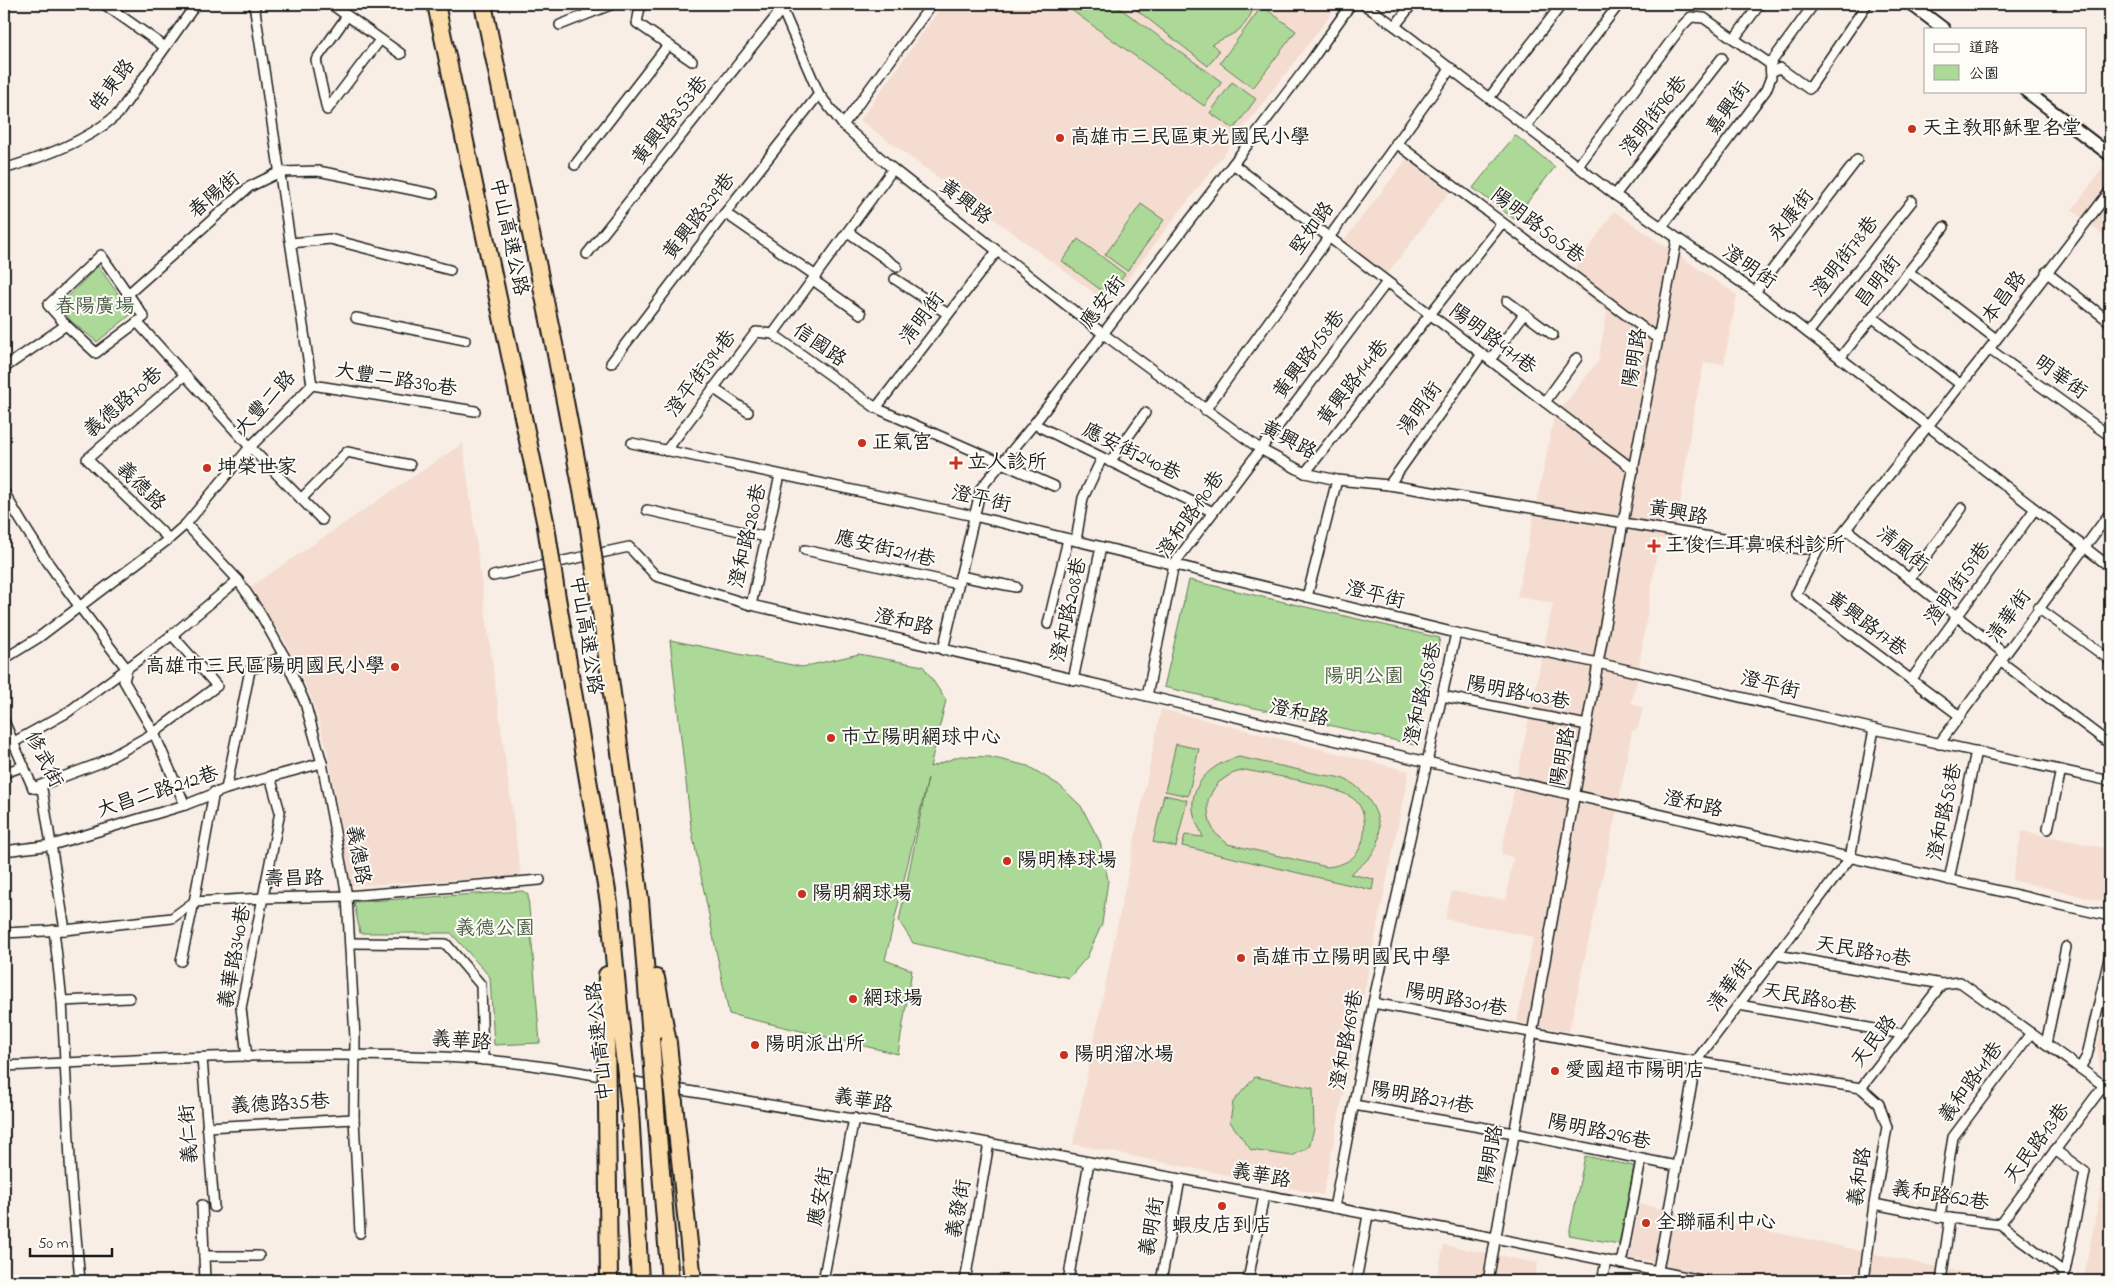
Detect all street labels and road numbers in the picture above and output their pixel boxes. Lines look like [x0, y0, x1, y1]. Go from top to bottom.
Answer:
street label: 皓東路 [83, 53, 144, 119]
street label: 黃興路353巷 [626, 69, 717, 172]
street label: 澄明街96巷 [1614, 69, 1696, 162]
street label: 嘉興街 [1700, 76, 1758, 142]
street label: 春陽街 [183, 166, 247, 226]
street label: 黃興路329巷 [656, 166, 744, 267]
street label: 黃興路 [932, 173, 998, 234]
street label: 中山高速公路 [481, 175, 535, 300]
street label: 陽明路505巷 [1484, 182, 1591, 273]
street label: 永康街 [1762, 183, 1822, 249]
street label: 堅如路 [1284, 195, 1343, 262]
street label: 澄明街78巷 [1805, 210, 1888, 304]
street label: 澄明街 [1716, 239, 1782, 297]
street label: 昌明街 [1849, 249, 1909, 315]
street label: 本昌路 [1975, 265, 2035, 331]
street label: 應安街 [1074, 270, 1134, 336]
street label: 清明街 [893, 286, 953, 352]
street label: 陽明路471巷 [1442, 297, 1543, 383]
street label: 黃興路158巷 [1267, 303, 1354, 406]
street label: 信國路 [786, 317, 853, 376]
street label: 澄平街394巷 [660, 324, 745, 424]
street label: 陽明路 [1617, 325, 1656, 390]
street label: 黃興路144巷 [1311, 333, 1398, 432]
street label: 明華街 [2027, 349, 2093, 407]
street label: 大豐二路390巷 [333, 357, 460, 405]
street label: 義德路70巷 [78, 360, 171, 446]
street label: 大豐二路 [228, 364, 304, 443]
street label: 湯明街 [1392, 376, 1450, 442]
street label: 黃興路 [1255, 414, 1322, 468]
street label: 應安街240巷 [1077, 417, 1186, 490]
street label: 義德路 [109, 456, 172, 519]
street label: 澄和路190巷 [1151, 464, 1233, 565]
street label: 澄平街 [949, 479, 1013, 521]
street label: 澄和路280巷 [723, 480, 775, 591]
street label: 黃興路 [1646, 495, 1711, 534]
street label: 清風街 [1869, 520, 1935, 580]
street label: 應安街211巷 [832, 524, 939, 576]
street label: 澄明街59巷 [1919, 535, 2000, 632]
street label: 澄和路208巷 [1045, 554, 1095, 665]
street label: 中山高速公路 [561, 573, 609, 698]
street label: 澄平街 [1342, 575, 1408, 617]
street label: 清華街 [1981, 584, 2039, 650]
street label: 黃興路17巷 [1819, 585, 1913, 666]
street label: 澄和路 [872, 602, 937, 644]
street label: 澄和路158巷 [1398, 638, 1450, 749]
street label: 澄平街 [1737, 665, 1803, 707]
street label: 陽明路403巷 [1464, 670, 1573, 718]
street label: 澄和路 [1267, 693, 1332, 735]
street label: 陽明路 [1545, 724, 1584, 789]
street label: 修武街 [16, 727, 70, 793]
street label: 大昌二路212巷 [93, 759, 223, 826]
street label: 澄和路58巷 [1922, 760, 1971, 863]
street label: 澄和路 [1661, 784, 1726, 826]
street label: 義德路 [338, 823, 377, 888]
street label: 壽昌路 [264, 865, 325, 895]
street label: 義華路340巷 [213, 902, 260, 1011]
street label: 天民路70巷 [1813, 930, 1914, 976]
street label: 清華街 [1701, 953, 1761, 1019]
street label: 陽明路301巷 [1403, 977, 1510, 1025]
street label: 天民路80巷 [1759, 977, 1860, 1023]
street label: 中山高速公路 [580, 979, 622, 1102]
street label: 澄和路169巷 [1324, 987, 1372, 1092]
street label: 天民路 [1845, 1009, 1906, 1075]
street label: 義華路 [430, 1025, 493, 1059]
street label: 義和路41巷 [1932, 1035, 2012, 1130]
street label: 陽明路271巷 [1368, 1076, 1477, 1123]
street label: 義華路 [831, 1083, 896, 1122]
street label: 義德路35巷 [229, 1088, 332, 1122]
street label: 天民路13巷 [1998, 1097, 2079, 1191]
street label: 義仁街 [173, 1103, 207, 1165]
street label: 陽明路296巷 [1545, 1108, 1654, 1158]
street label: 陽明路 [1473, 1122, 1512, 1187]
street label: 義和路 [1842, 1144, 1880, 1209]
street label: 義華路 [1229, 1158, 1294, 1197]
street label: 應安街 [802, 1165, 842, 1229]
street label: 義和路62巷 [1889, 1175, 1992, 1219]
street label: 義發街 [941, 1177, 979, 1241]
street label: 義明街 [1134, 1195, 1172, 1259]

